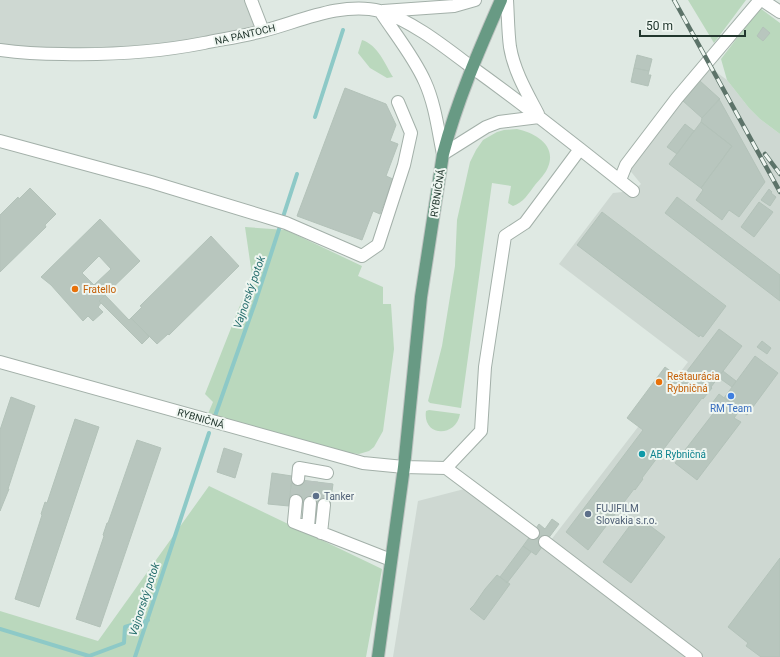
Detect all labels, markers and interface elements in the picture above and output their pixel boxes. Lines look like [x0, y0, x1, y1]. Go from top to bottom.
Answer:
scale bar [640, 12, 745, 38]
text: 50 m [646, 19, 673, 33]
street label: NA PÁNTOCH [214, 21, 276, 47]
street label: RYBNIČNÁ [426, 168, 447, 218]
water label: Vajnorský potok [231, 254, 268, 330]
marker: Fratello [70, 284, 80, 294]
place label: Fratello [83, 284, 116, 295]
place label: Reštaurácia Rybničná [667, 371, 720, 394]
marker: Reštaurácia Rybničná [654, 377, 664, 387]
marker: RM Team [726, 391, 736, 401]
place label: RM Team [710, 403, 752, 414]
street label: RYBNIČNÁ [176, 405, 227, 431]
marker: AB Rybničná [637, 449, 647, 459]
place label: AB Rybničná [650, 449, 706, 460]
marker: Tanker [311, 491, 321, 501]
place label: Tanker [324, 491, 355, 502]
place label: FUJIFILM Slovakia s.r.o. [596, 503, 657, 526]
marker: FUJIFILM Slovakia s.r.o. [583, 509, 593, 519]
water label: Vajnorský potok [127, 560, 163, 637]

